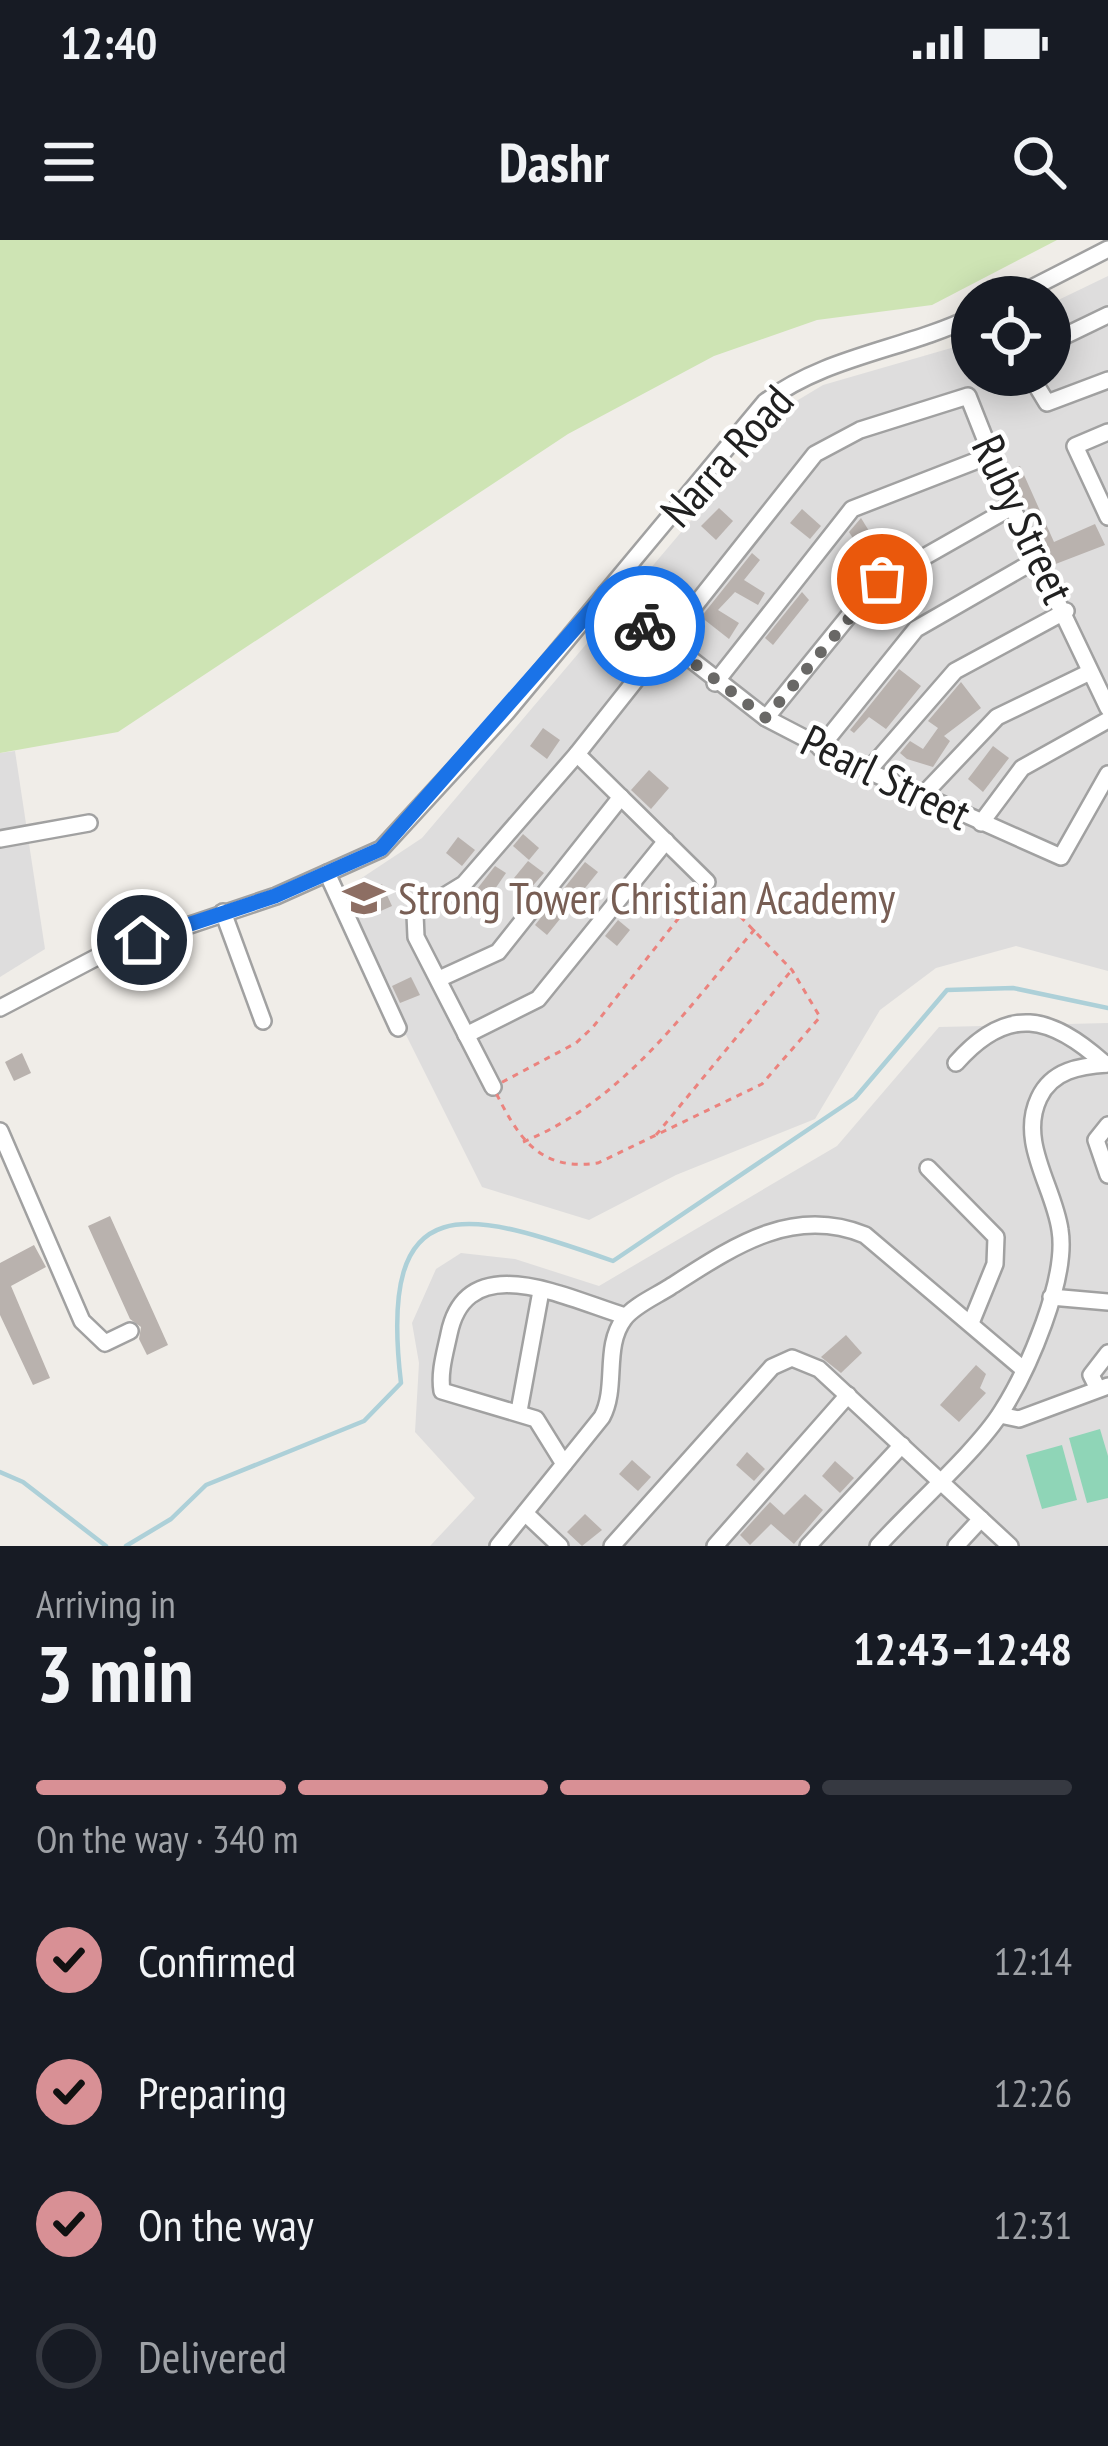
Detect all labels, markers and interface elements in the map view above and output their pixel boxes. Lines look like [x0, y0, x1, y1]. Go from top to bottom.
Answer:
text: 12:40 [60, 13, 157, 71]
text: Dashr [499, 127, 609, 197]
icon: menu [36, 129, 102, 195]
icon: search [1006, 129, 1072, 195]
map controls [951, 276, 1071, 396]
button: locate [951, 276, 1071, 396]
street label: Narra Road [647, 372, 805, 538]
street label: Ruby Street [960, 425, 1088, 612]
pin [831, 528, 933, 630]
icon: bag [849, 546, 915, 612]
courier [585, 566, 705, 686]
icon: bike [612, 593, 678, 659]
street label: Pearl Street [792, 710, 981, 842]
place label: Strong Tower Christian Academy [398, 868, 895, 926]
school or university icon: Strong Tower Christian Academy [341, 875, 387, 921]
pin [91, 889, 193, 991]
icon: home [109, 907, 175, 973]
text: Arriving in [36, 1578, 176, 1629]
text: 12:43–12:48 [853, 1619, 1072, 1677]
text: 3 min [36, 1623, 194, 1724]
text: On the way · 340 m [36, 1813, 298, 1864]
icon: check [36, 1927, 102, 1993]
text: Confirmed [138, 1931, 296, 1989]
text: 12:14 [994, 1935, 1072, 1986]
icon: check [36, 2059, 102, 2125]
text: Preparing [138, 2063, 287, 2121]
text: 12:26 [994, 2067, 1072, 2118]
icon: check [36, 2191, 102, 2257]
text: On the way [138, 2195, 314, 2253]
text: 12:31 [994, 2199, 1072, 2250]
text: Delivered [138, 2327, 287, 2385]

